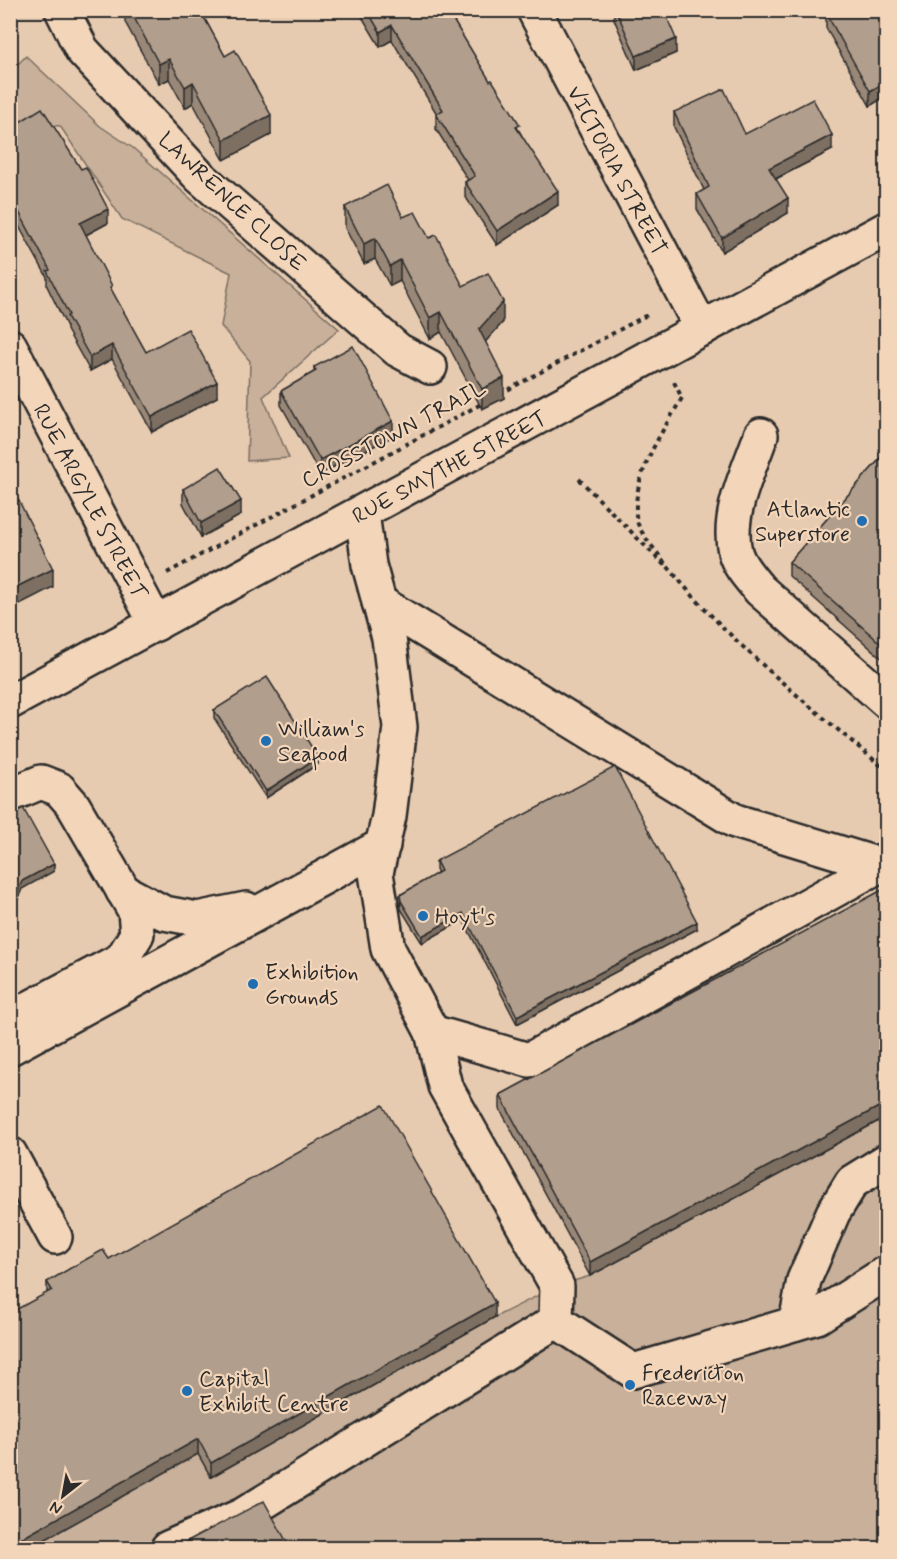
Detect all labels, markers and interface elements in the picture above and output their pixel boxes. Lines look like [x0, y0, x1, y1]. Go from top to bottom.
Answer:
street label: VICTORIA STREET [560, 81, 673, 260]
street label: LAWRENCE CLOSE [152, 127, 312, 278]
street label: CROSSTOWN TRAIL [297, 374, 491, 495]
street label: RUE ARGYLE STREET [26, 399, 153, 605]
street label: RUE SMYTHE STREET [348, 405, 552, 531]
place label: Atlantic Superstore [755, 496, 850, 549]
marker: Atlantic Superstore [855, 514, 869, 528]
place label: William's Seafood [278, 716, 365, 771]
marker: William's Seafood [259, 734, 273, 748]
place label: Hoyt's [435, 904, 495, 932]
marker: Hoyt's [416, 909, 430, 923]
place label: Exhibition Grounds [265, 959, 359, 1012]
marker: Exhibition Grounds [246, 977, 260, 991]
place label: Fredericton Raceway [642, 1360, 744, 1413]
place label: Capital Exhibit Centre [199, 1366, 349, 1419]
marker: Fredericton Raceway [623, 1378, 637, 1392]
marker: Capital Exhibit Centre [180, 1384, 194, 1398]
north arrow [33, 1466, 93, 1526]
text: N [46, 1496, 66, 1519]

